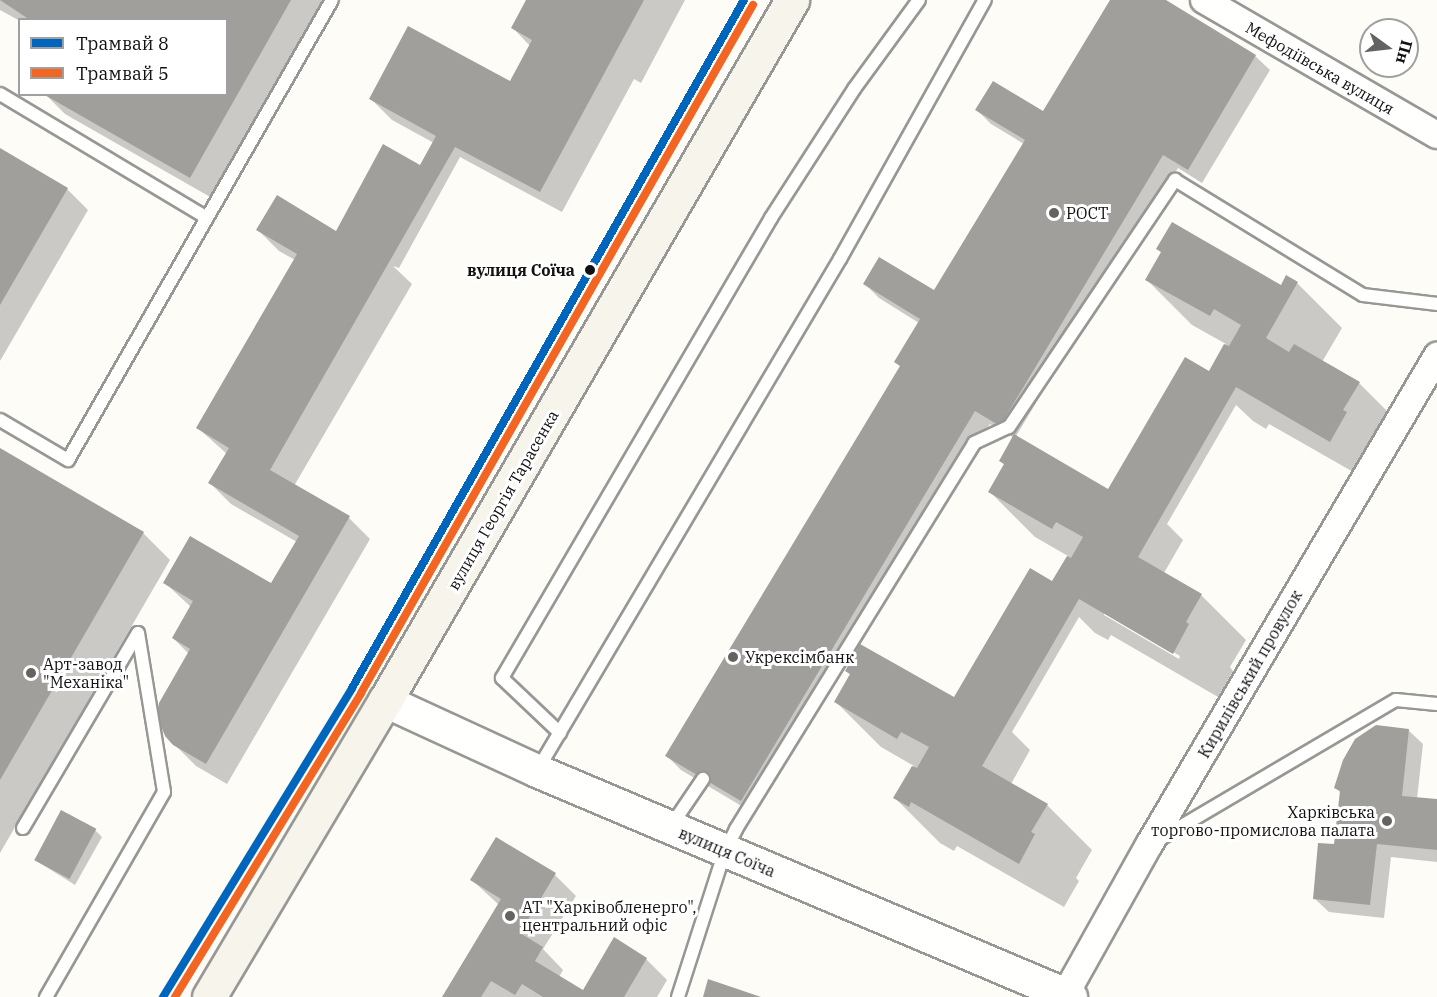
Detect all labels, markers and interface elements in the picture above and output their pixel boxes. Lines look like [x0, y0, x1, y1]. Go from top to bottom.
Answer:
legend [18, 18, 228, 96]
street label: Мефодіївська вулиця [1242, 18, 1398, 118]
north arrow [1359, 18, 1419, 78]
text: Трамвай 8 [76, 32, 169, 55]
text: Пн [1392, 38, 1417, 66]
text: Трамвай 5 [76, 62, 169, 85]
place label: РОСТ [1066, 203, 1108, 223]
marker: РОСТ [1047, 206, 1061, 220]
place label: вулиця Соїча [467, 260, 575, 280]
marker: вулиця Соїча [580, 260, 600, 280]
street label: вулиця Георгія Тарасенка [444, 407, 562, 593]
street label: Кирилівський провулок [1194, 587, 1306, 761]
place label: Укрексімбанк [745, 647, 854, 667]
marker: Укрексімбанк [726, 650, 740, 664]
place label: Арт-завод "Механіка" [43, 654, 129, 692]
marker: Арт-завод "Механіка" [24, 666, 38, 680]
place label: Харківська торгово-промислова палата [1151, 802, 1375, 840]
marker: Харківська торгово-промислова палата [1380, 814, 1394, 828]
street label: вулиця Соїча [676, 823, 778, 881]
place label: АТ "Харківобленерго", центральний офіс [522, 897, 697, 935]
marker: АТ "Харківобленерго", центральний офіс [503, 909, 517, 923]

